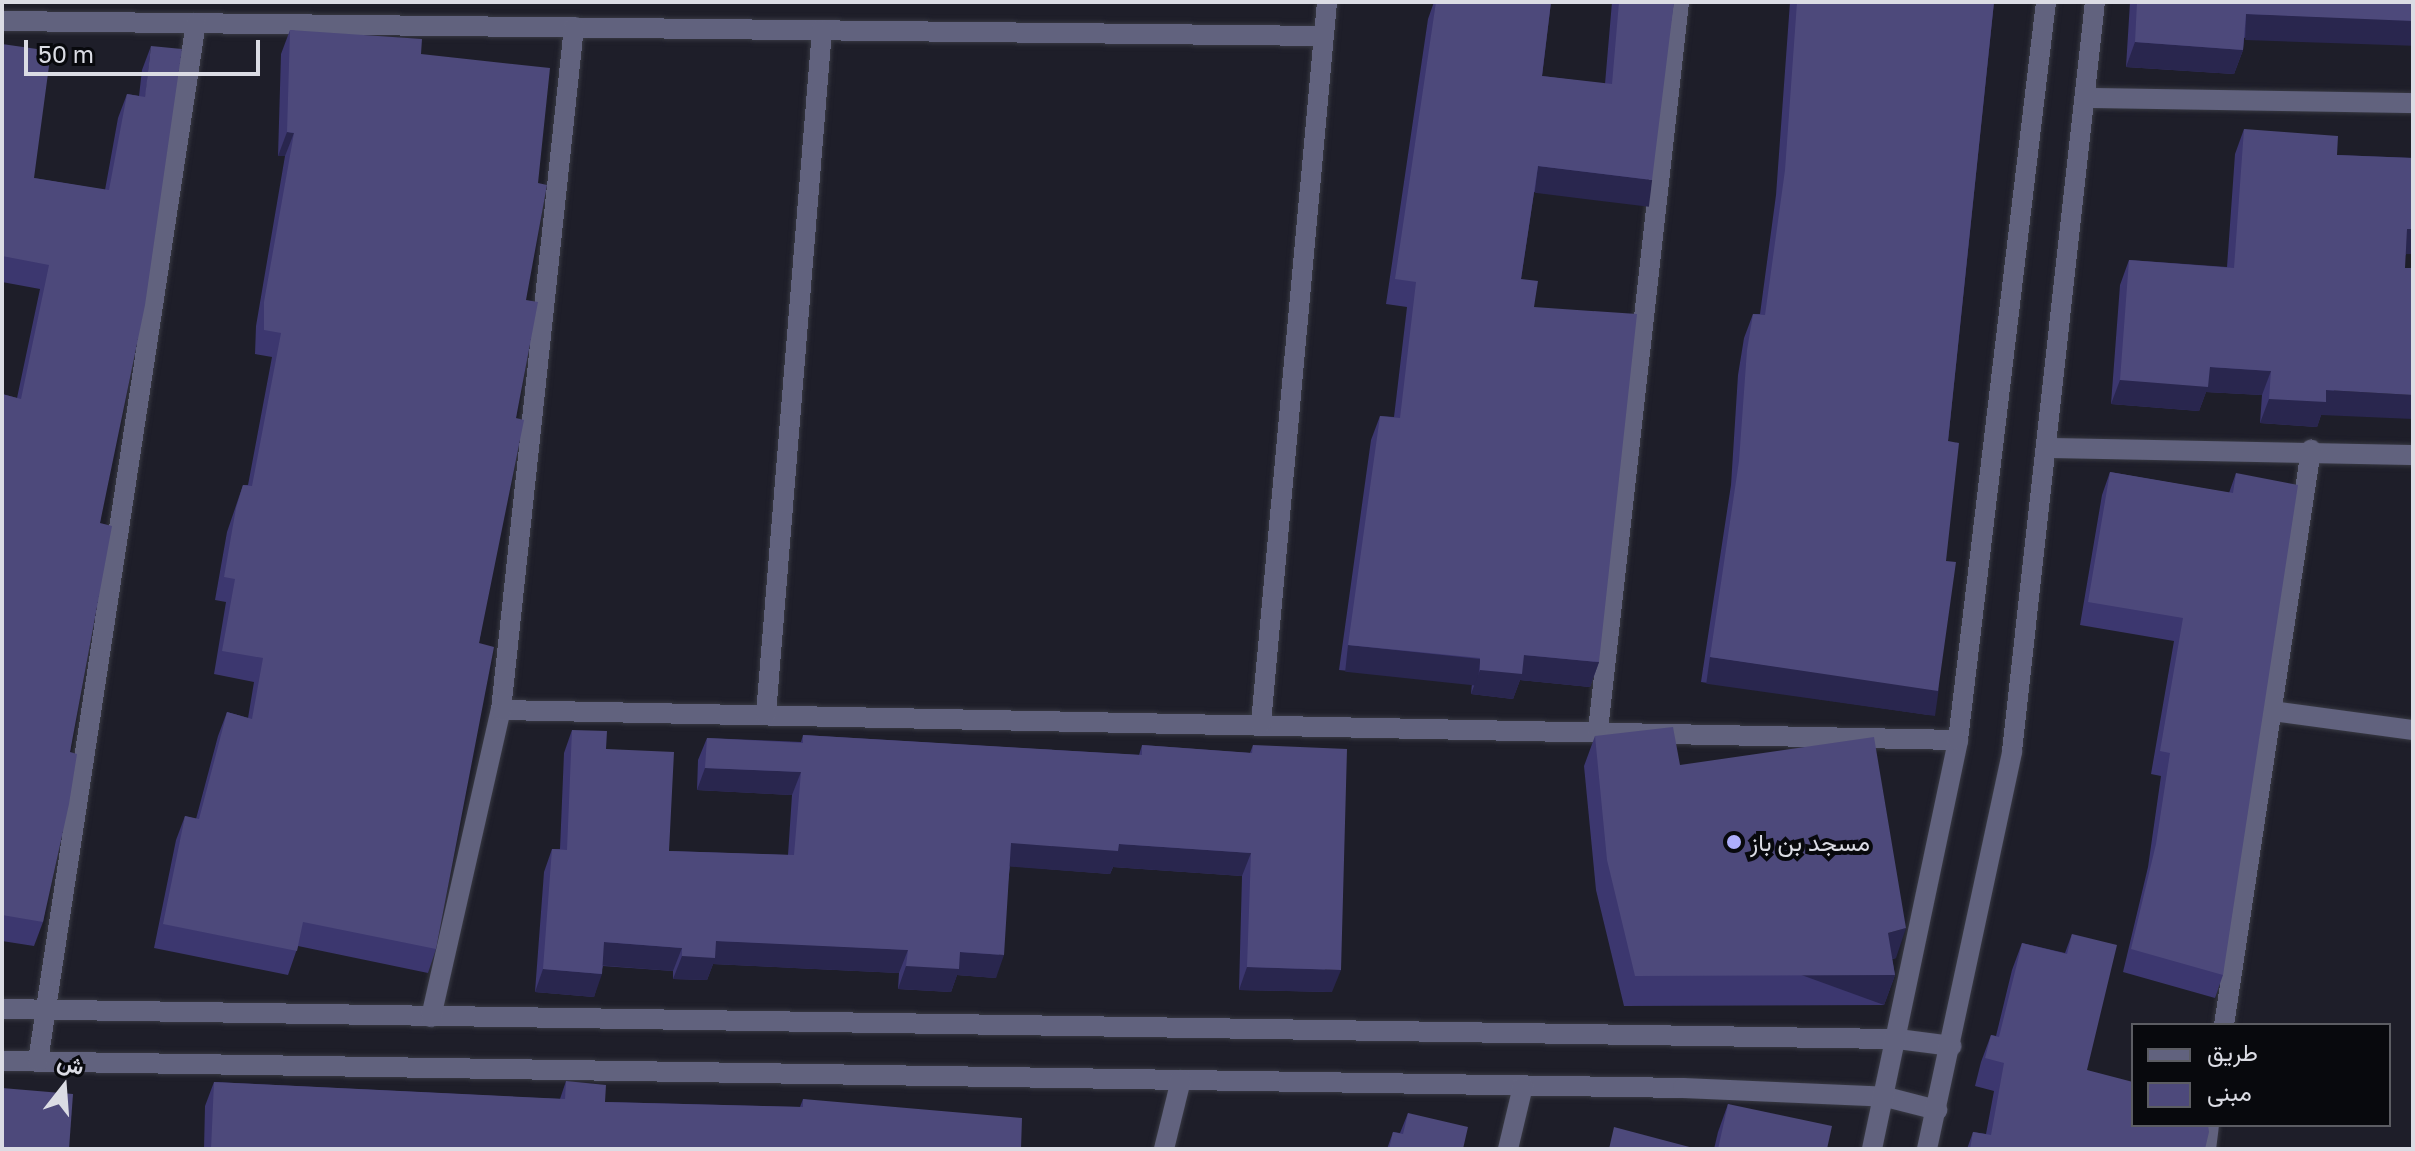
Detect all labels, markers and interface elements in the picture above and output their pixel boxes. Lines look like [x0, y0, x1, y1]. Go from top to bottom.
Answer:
scale bar [28, 24, 264, 74]
text: 50 m [38, 39, 94, 68]
place label: مسجد بن باز [1750, 828, 1870, 856]
marker: مسجد بن باز [1725, 833, 1743, 851]
legend [2131, 1023, 2391, 1127]
text: طريق [2207, 1037, 2258, 1066]
north arrow [24, 1047, 104, 1127]
text: ش [55, 1047, 88, 1080]
text: مبنى [2207, 1077, 2252, 1106]

